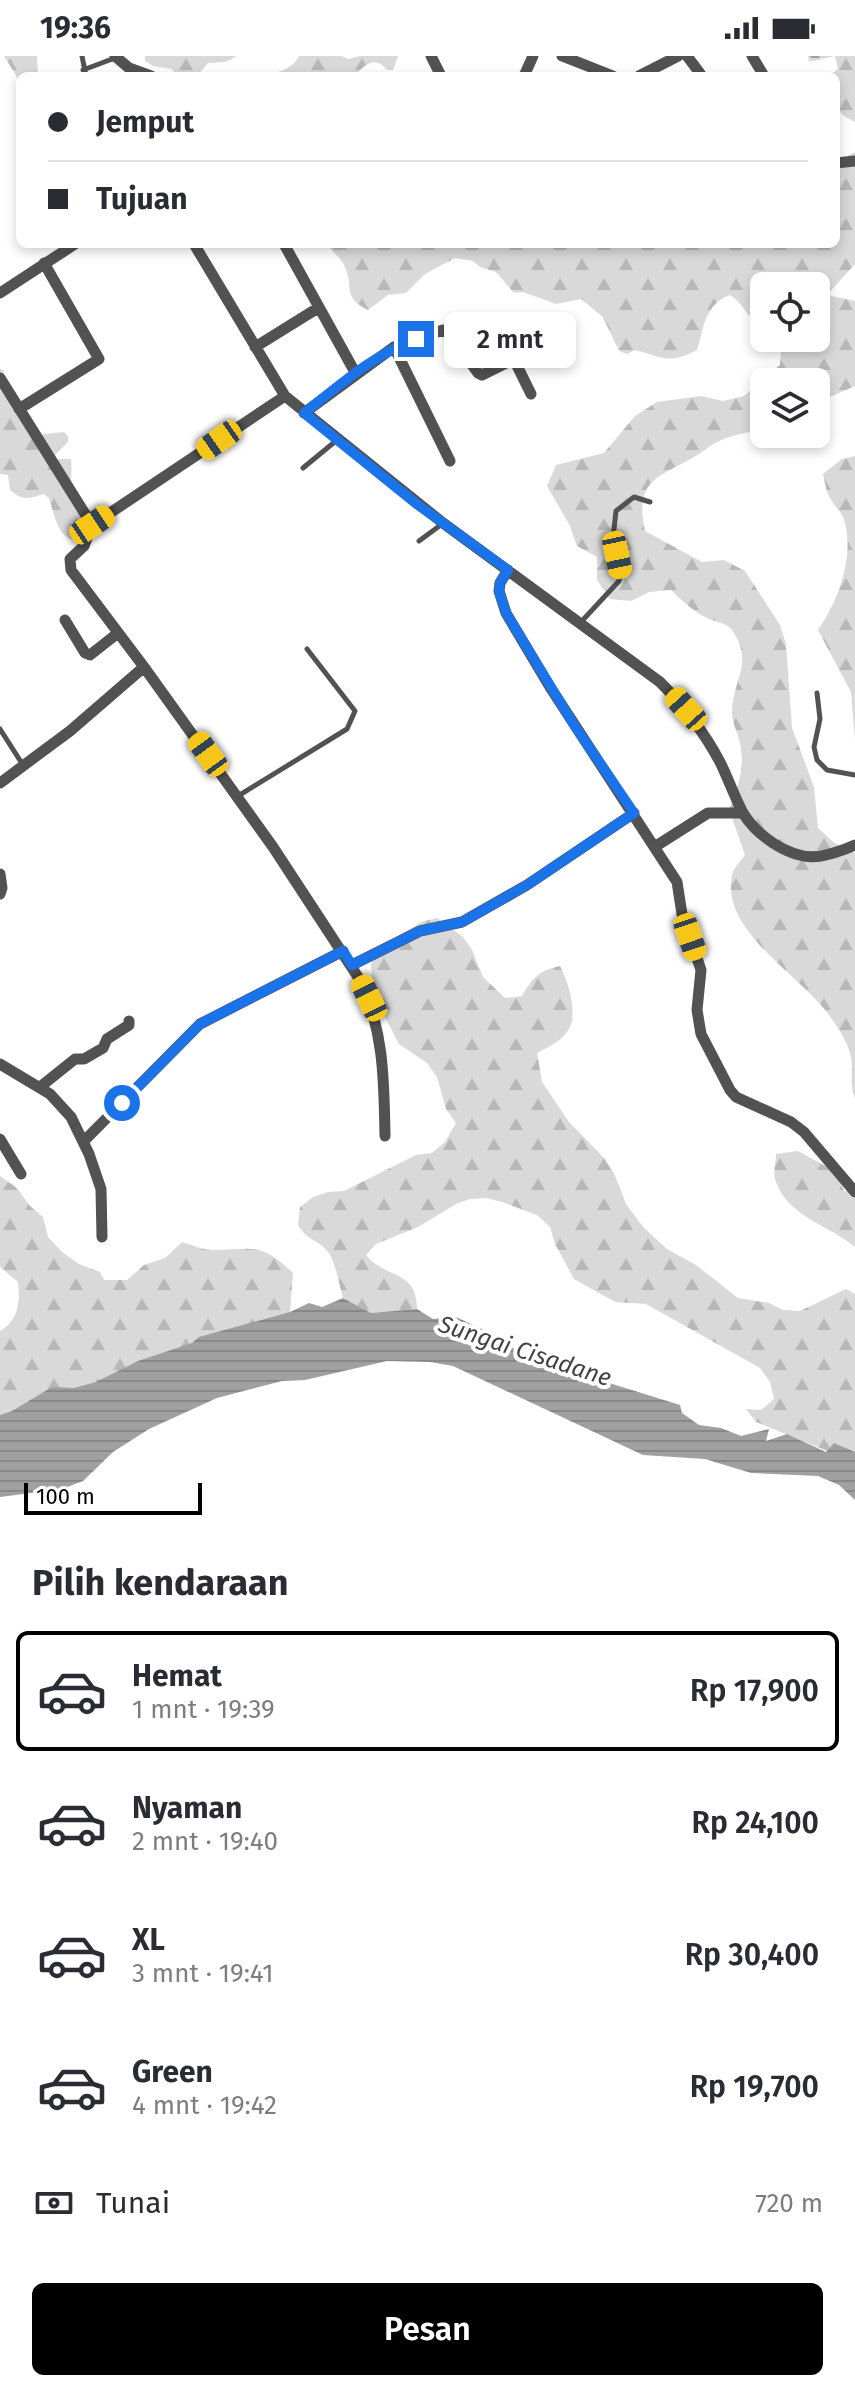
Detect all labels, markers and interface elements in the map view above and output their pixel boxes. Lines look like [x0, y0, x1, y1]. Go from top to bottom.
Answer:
text: 19:36 [40, 10, 111, 46]
text: Jemput [96, 104, 194, 140]
text: Tujuan [96, 181, 188, 217]
map controls [750, 272, 830, 448]
button: locate [750, 272, 830, 352]
callout: 2 mnt [444, 311, 576, 367]
route end [398, 321, 434, 357]
text: 2 mnt [477, 324, 543, 355]
button: layers [750, 368, 830, 448]
car [192, 416, 246, 464]
car [65, 502, 119, 548]
car [600, 529, 634, 581]
car [661, 683, 711, 735]
car [184, 728, 232, 780]
car [671, 910, 709, 964]
car [348, 971, 390, 1025]
route start [104, 1085, 140, 1121]
water label: Sungai Cisadane [434, 1310, 615, 1392]
scale bar [24, 1479, 202, 1515]
text: 100 m [36, 1483, 95, 1510]
text: Pilih kendaraan [32, 1561, 289, 1605]
icon: car [36, 1655, 108, 1727]
text: Hemat [132, 1658, 222, 1694]
text: Rp 17,900 [690, 1673, 819, 1709]
text: 1 mnt · 19:39 [132, 1694, 275, 1725]
icon: car [36, 1787, 108, 1859]
text: Nyaman [132, 1790, 242, 1826]
text: Rp 24,100 [692, 1805, 819, 1841]
text: 2 mnt · 19:40 [132, 1826, 278, 1857]
icon: car [36, 1919, 108, 1991]
text: XL [132, 1922, 165, 1958]
text: Rp 30,400 [685, 1937, 819, 1973]
text: 3 mnt · 19:41 [132, 1958, 273, 1989]
icon: car [36, 2051, 108, 2123]
text: Green [132, 2054, 213, 2090]
text: Rp 19,700 [690, 2069, 819, 2105]
text: 4 mnt · 19:42 [132, 2090, 277, 2121]
icon: cash [32, 2181, 76, 2225]
text: Tunai [96, 2185, 170, 2221]
text: 720 m [755, 2188, 823, 2219]
button: Pesan [32, 2283, 823, 2375]

